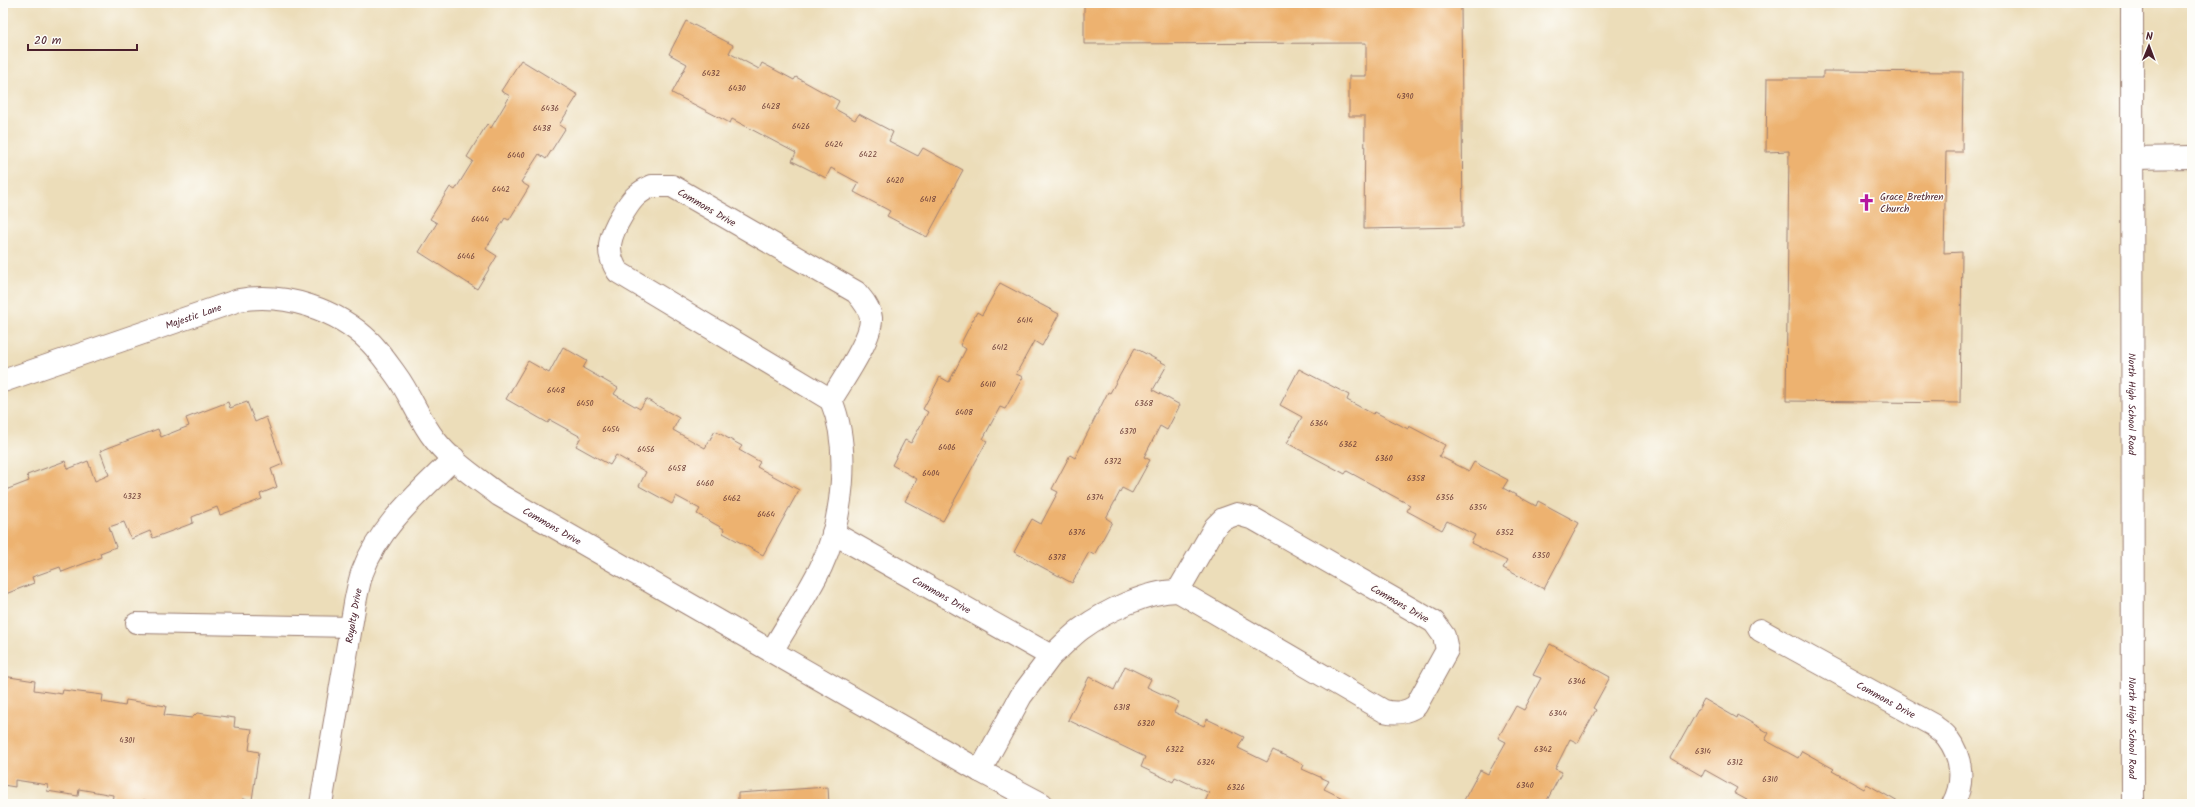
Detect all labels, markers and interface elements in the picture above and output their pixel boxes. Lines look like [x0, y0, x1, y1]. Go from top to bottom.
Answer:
scale bar [28, 26, 137, 52]
north arrow [2129, 26, 2169, 66]
text: N [2146, 28, 2153, 46]
text: 20 m [34, 31, 62, 50]
house number: 6432 [702, 67, 720, 80]
house number: 6430 [728, 82, 746, 95]
house number: 4390 [1397, 90, 1413, 103]
house number: 6428 [762, 100, 780, 113]
house number: 6436 [541, 102, 559, 115]
house number: 6426 [792, 120, 810, 133]
house number: 6438 [533, 122, 551, 135]
house number: 6424 [825, 138, 844, 151]
house number: 6422 [859, 148, 877, 161]
house number: 6440 [507, 149, 525, 162]
house number: 6420 [886, 174, 904, 187]
house number: 6442 [492, 183, 510, 196]
street label: Commons Drive [674, 185, 739, 231]
place label: Grace Brethren Church [1880, 189, 1944, 217]
church icon: Grace Brethren Church [1857, 192, 1877, 212]
house number: 6418 [920, 193, 936, 206]
house number: 6444 [471, 213, 489, 226]
house number: 6446 [457, 250, 475, 263]
street label: Majestic Lane [163, 299, 224, 334]
house number: 6414 [1017, 314, 1033, 327]
house number: 6412 [992, 341, 1008, 354]
street label: North High School Road [2123, 353, 2140, 456]
house number: 6410 [980, 378, 996, 391]
house number: 6448 [547, 384, 565, 397]
house number: 6450 [576, 397, 594, 410]
house number: 6368 [1135, 397, 1153, 410]
house number: 6408 [955, 406, 973, 419]
house number: 6364 [1310, 417, 1329, 430]
house number: 6454 [602, 423, 620, 436]
house number: 6370 [1120, 425, 1136, 438]
house number: 6362 [1339, 438, 1357, 451]
house number: 6406 [938, 441, 956, 454]
house number: 6456 [637, 443, 655, 456]
house number: 6360 [1375, 452, 1393, 465]
house number: 6372 [1104, 455, 1122, 468]
house number: 6458 [668, 462, 686, 475]
house number: 6404 [922, 467, 940, 480]
house number: 6358 [1407, 472, 1425, 485]
house number: 6460 [696, 477, 714, 490]
house number: 4323 [123, 490, 142, 503]
house number: 6374 [1086, 491, 1104, 504]
house number: 6356 [1436, 491, 1454, 504]
house number: 6462 [723, 492, 741, 505]
house number: 6354 [1469, 501, 1487, 514]
street label: Commons Drive [519, 503, 585, 550]
house number: 6464 [757, 508, 775, 521]
house number: 6376 [1068, 526, 1086, 539]
house number: 6352 [1496, 526, 1514, 539]
house number: 6350 [1532, 549, 1550, 562]
house number: 6378 [1048, 551, 1066, 564]
street label: Commons Drive [909, 572, 974, 619]
street label: Commons Drive [1367, 581, 1432, 627]
street label: Royalty Drive [341, 586, 367, 645]
house number: 6346 [1568, 675, 1586, 688]
street label: Commons Drive [1853, 677, 1919, 723]
street label: North High School Road [2124, 677, 2140, 780]
house number: 6318 [1114, 701, 1130, 714]
house number: 6344 [1549, 707, 1568, 720]
house number: 6320 [1137, 717, 1155, 730]
house number: 4301 [119, 734, 135, 747]
house number: 6322 [1166, 743, 1185, 756]
house number: 6342 [1534, 743, 1552, 756]
house number: 6314 [1695, 745, 1712, 758]
house number: 6324 [1197, 756, 1216, 769]
house number: 6312 [1727, 756, 1743, 769]
house number: 6310 [1762, 773, 1778, 786]
house number: 6340 [1516, 779, 1534, 792]
house number: 6326 [1227, 781, 1245, 794]

